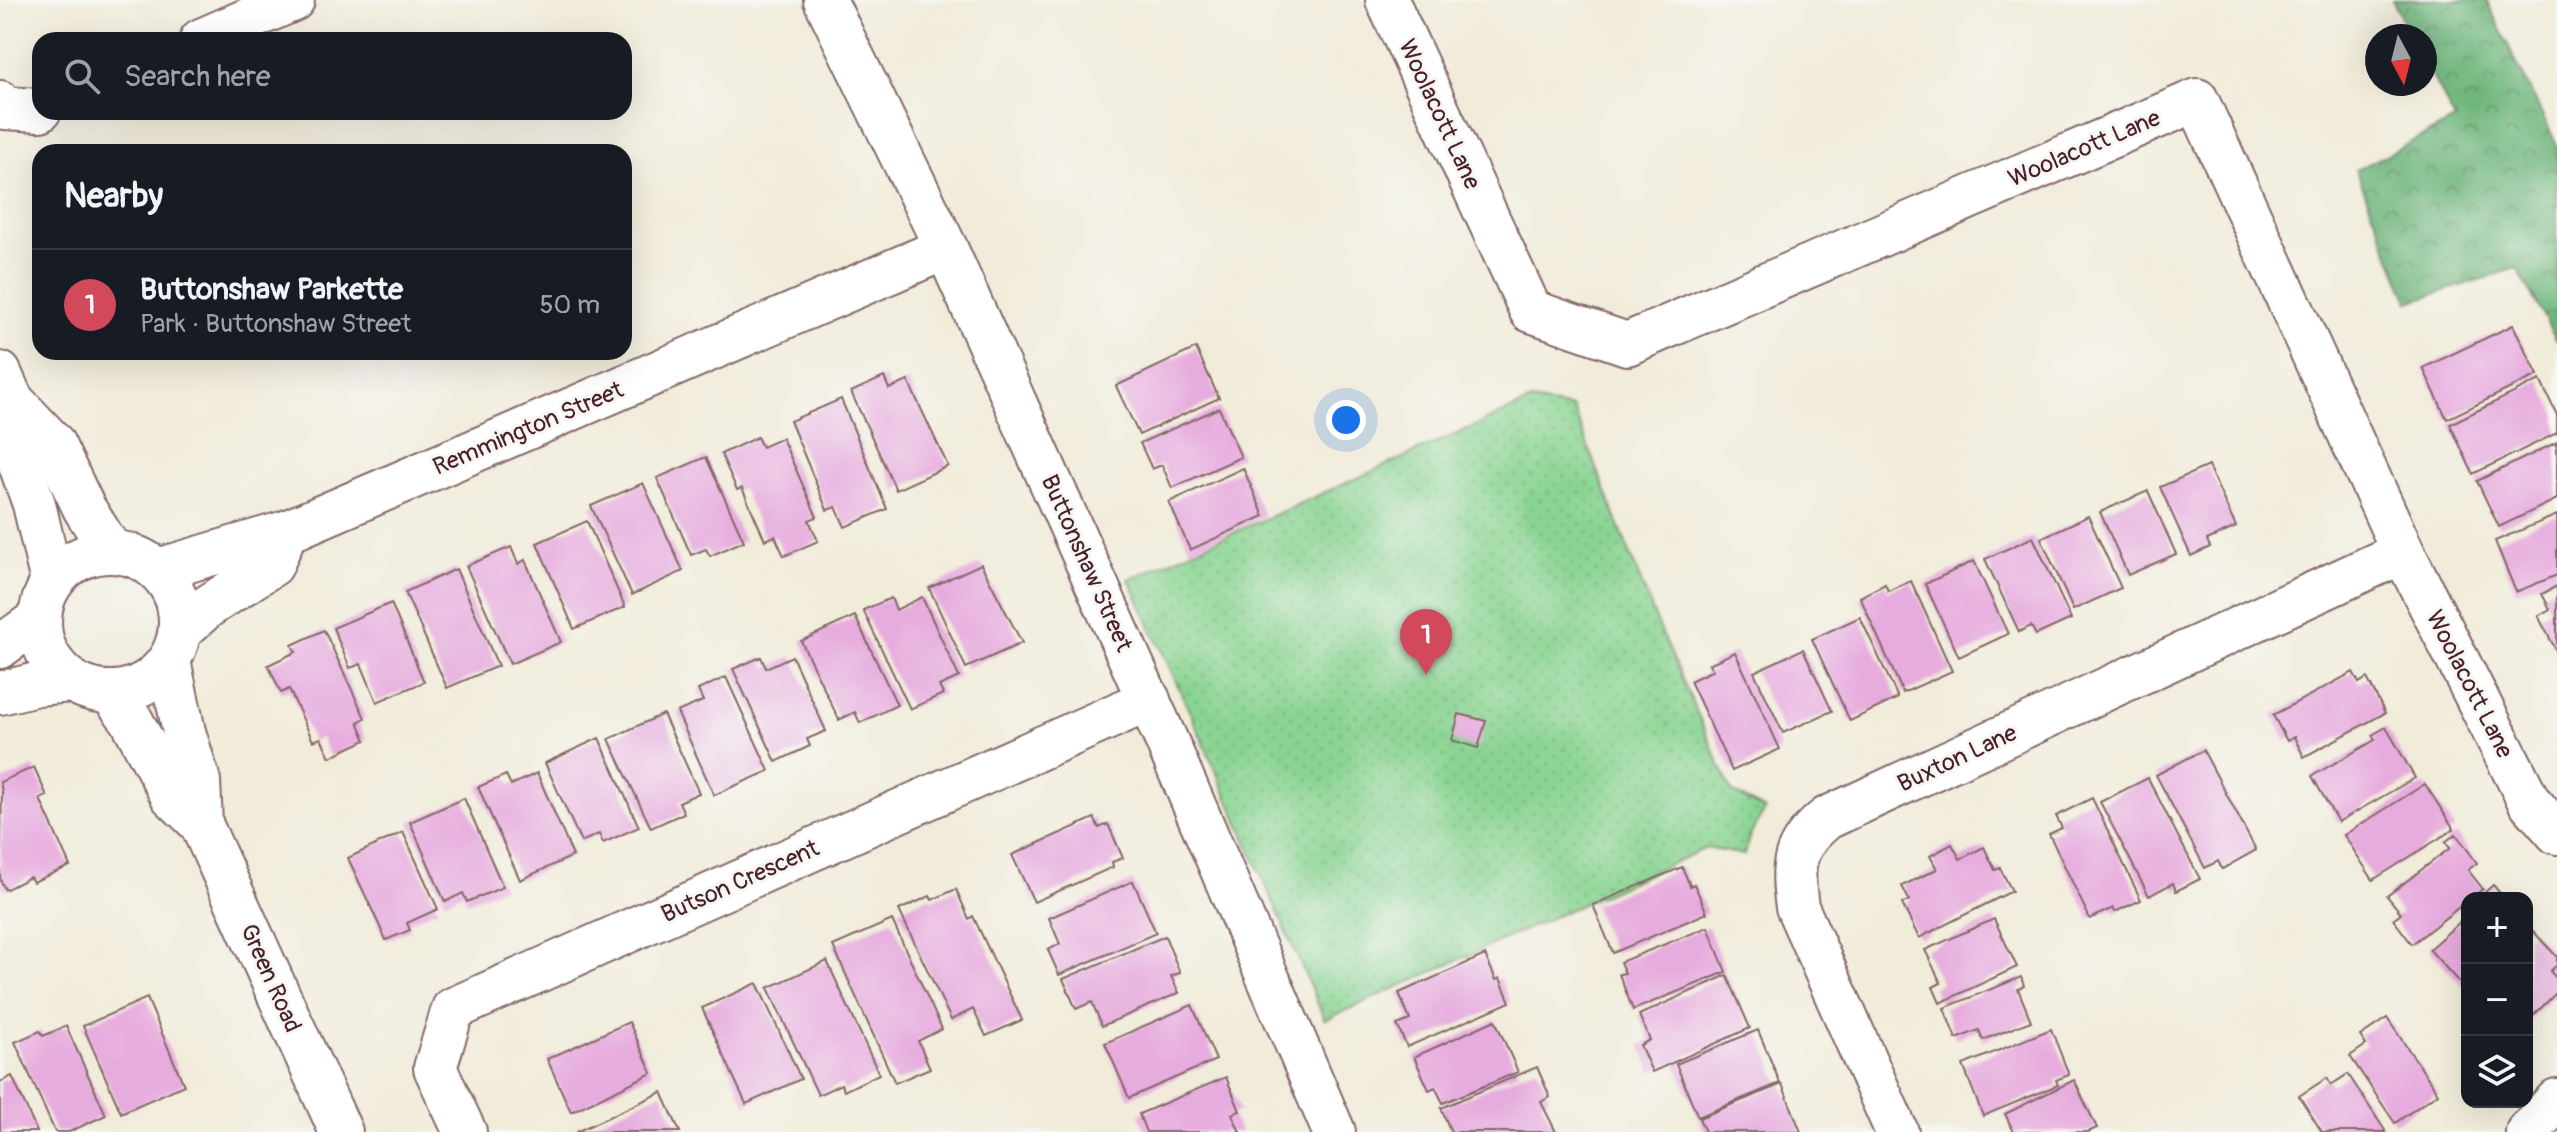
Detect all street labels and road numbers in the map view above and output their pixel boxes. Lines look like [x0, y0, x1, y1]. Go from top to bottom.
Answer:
street label: Woolacott Lane [1392, 35, 1487, 194]
street label: Woolacott Lane [2004, 103, 2165, 193]
street label: Remmington Street [429, 375, 628, 482]
street label: Buttonshaw Street [1035, 470, 1139, 656]
street label: Woolacott Lane [2420, 605, 2519, 763]
street label: Buxton Lane [1893, 718, 2022, 799]
street label: Butson Crescent [657, 834, 824, 929]
street label: Green Road [234, 919, 307, 1037]

